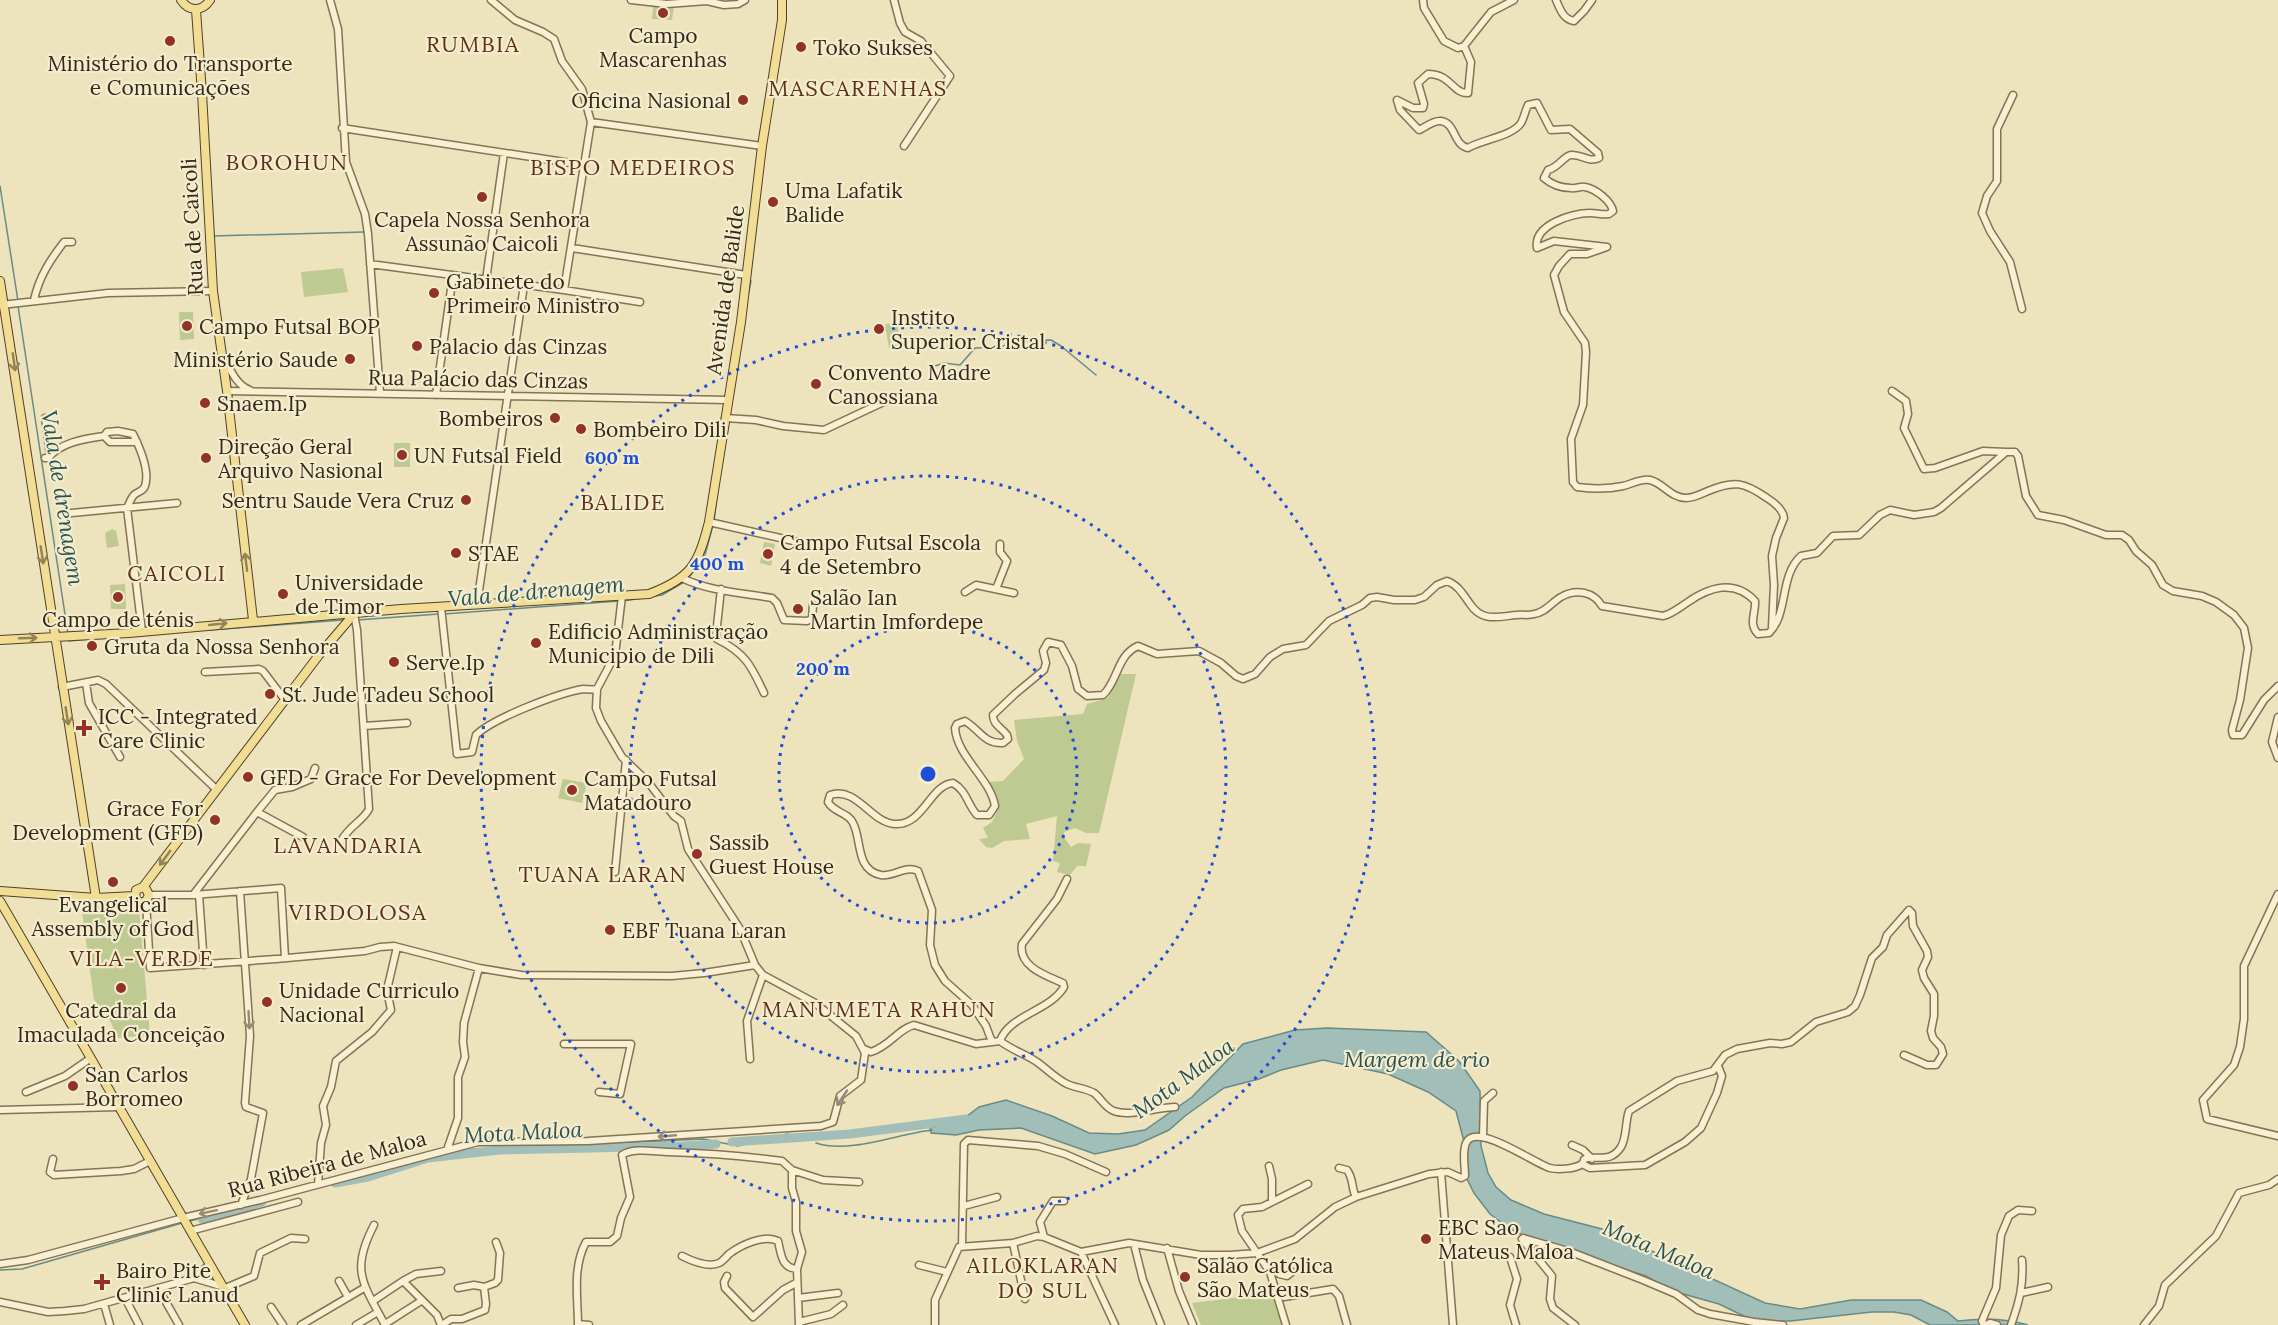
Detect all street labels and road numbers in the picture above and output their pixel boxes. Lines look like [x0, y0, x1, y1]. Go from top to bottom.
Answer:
street label: Rua de Caicoli [175, 157, 209, 297]
street label: Avenida de Balide [700, 203, 750, 378]
street label: Rua Palácio das Cinzas [368, 364, 588, 394]
street label: Rua Ribeira de Maloa [225, 1124, 429, 1203]

